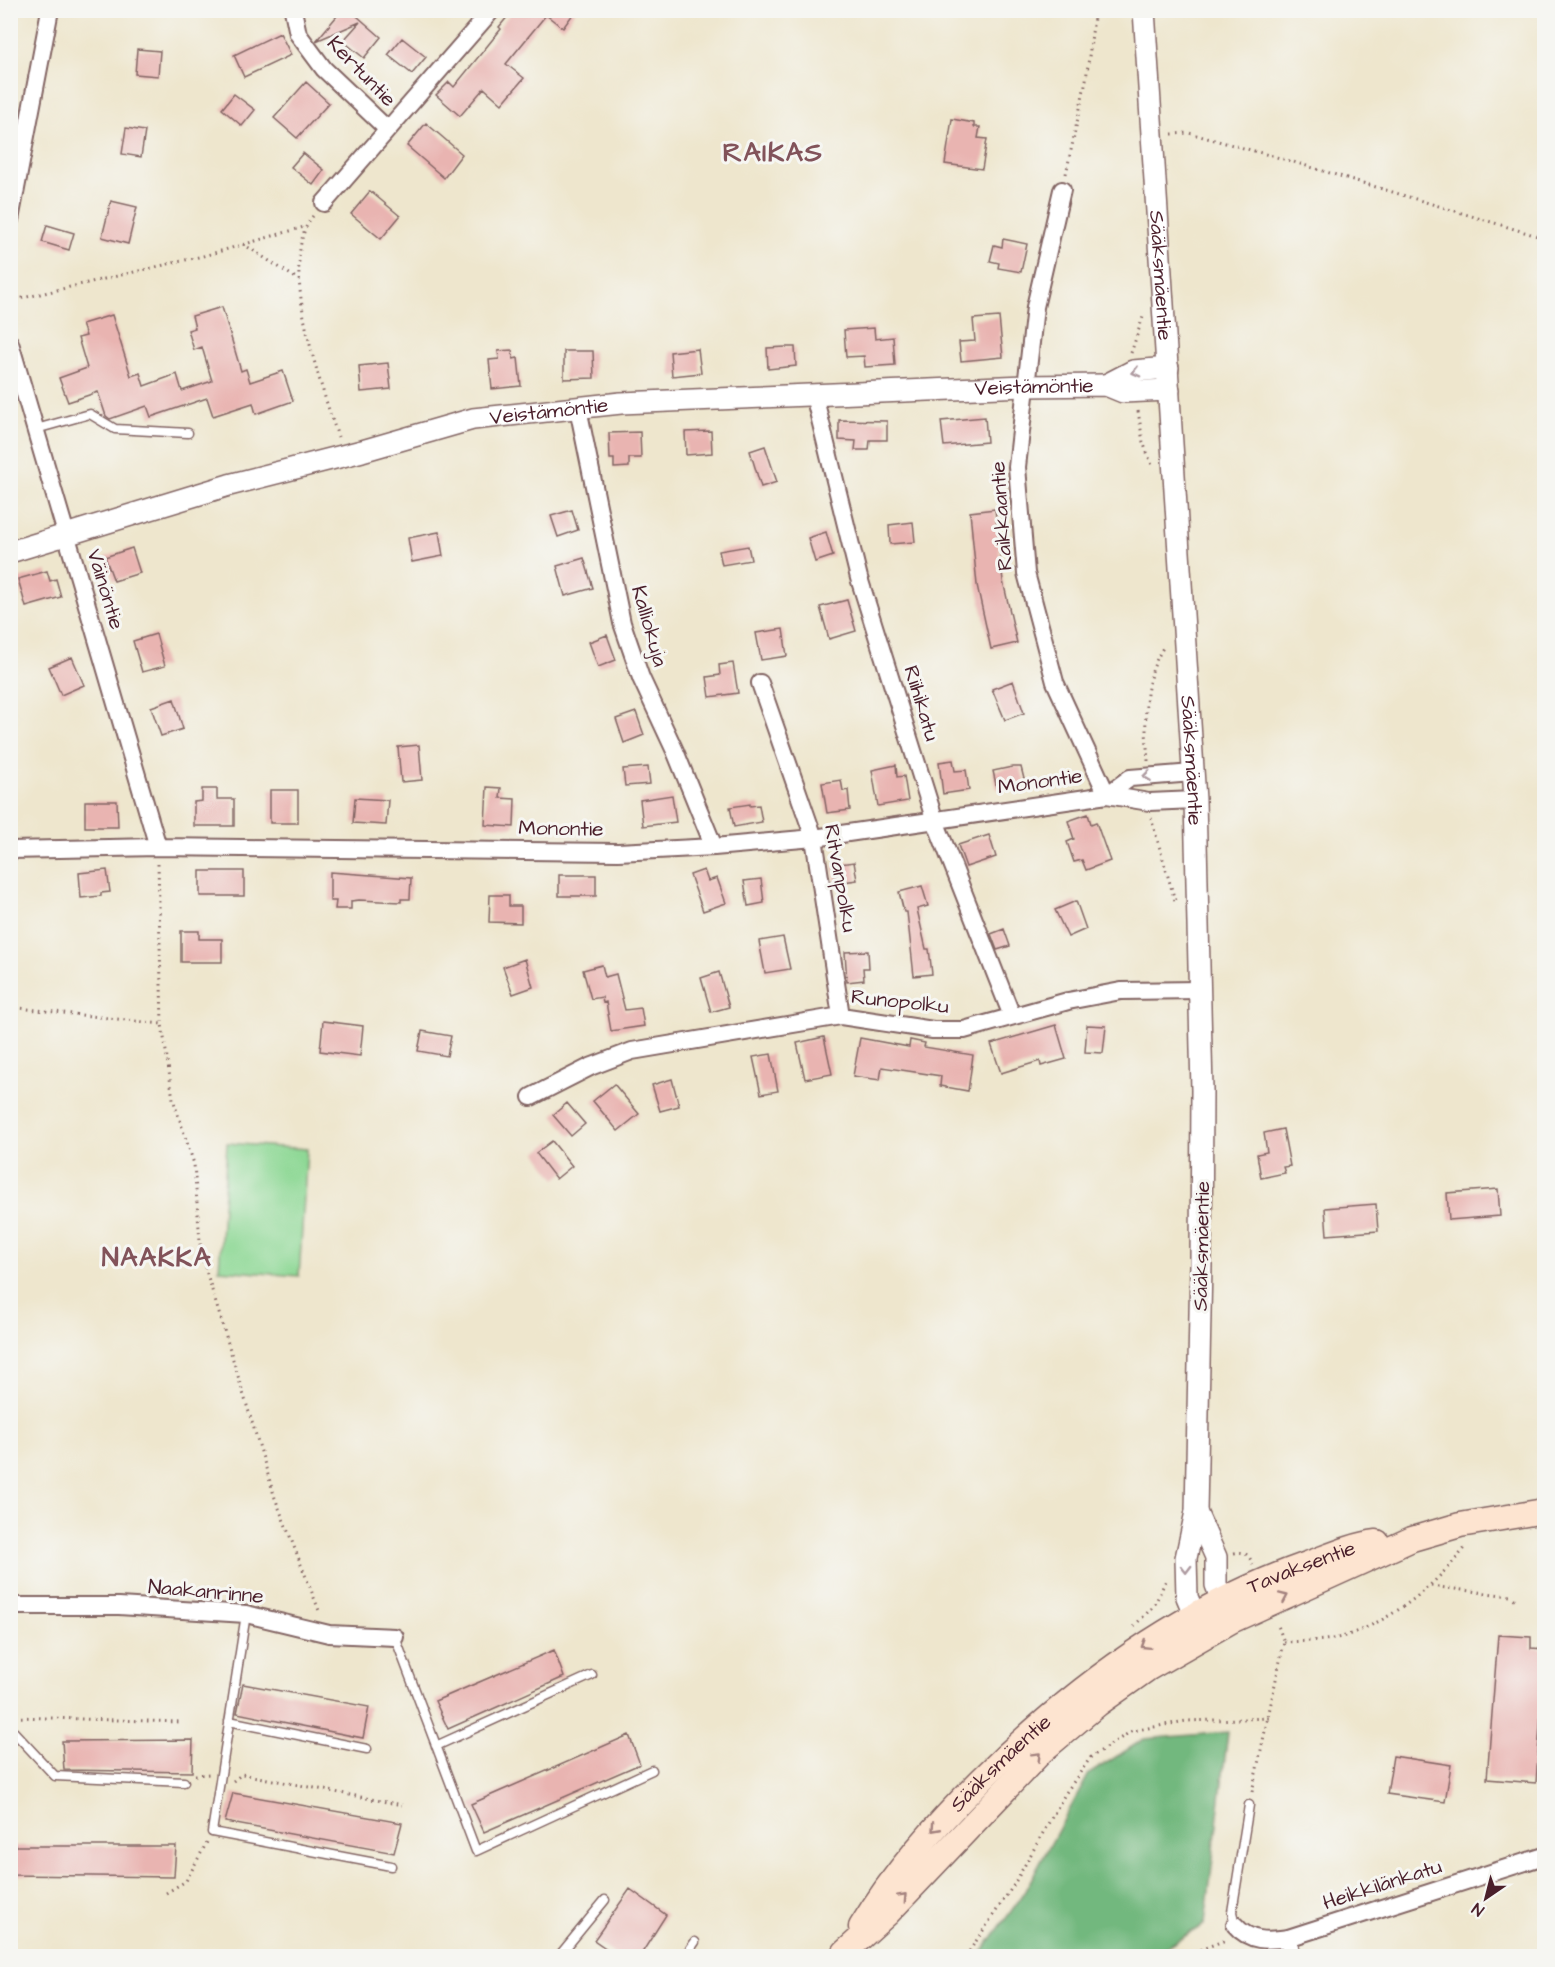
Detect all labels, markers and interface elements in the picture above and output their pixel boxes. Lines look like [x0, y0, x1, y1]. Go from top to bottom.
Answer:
street label: Kertuntie [321, 29, 403, 113]
district label: RAIKAS [723, 134, 823, 172]
street label: Sääksmäentie [1142, 210, 1179, 341]
one-way arrow [1131, 365, 1141, 378]
street label: Veistämöntie [974, 371, 1094, 403]
street label: Veistämöntie [488, 390, 610, 432]
street label: Raikkaantie [983, 460, 1020, 572]
street label: Väinöntie [80, 545, 132, 633]
street label: Kalliokuja [624, 582, 675, 670]
street label: Riihikatu [896, 662, 947, 745]
street label: Sääksmäentie [1173, 695, 1210, 826]
street label: Monontie [996, 761, 1084, 802]
one-way arrow [1143, 769, 1152, 781]
street label: Monontie [518, 813, 604, 844]
street label: Ritvanpolku [816, 822, 864, 935]
street label: Runopolku [849, 982, 951, 1022]
street label: Sääksmäentie [1186, 1181, 1217, 1311]
district label: NAAKKA [102, 1239, 212, 1277]
street label: Tavaksentie [1242, 1534, 1359, 1601]
one-way arrow [1180, 1565, 1192, 1574]
street label: Naakanrinne [147, 1572, 265, 1611]
one-way arrow [1278, 1592, 1289, 1604]
one-way arrow [1141, 1638, 1152, 1649]
street label: Sääksmäentie [943, 1708, 1057, 1819]
one-way arrow [1030, 1752, 1041, 1763]
one-way arrow [931, 1821, 942, 1832]
street label: Heikkilänkatu [1319, 1852, 1446, 1917]
north arrow [1456, 1868, 1516, 1928]
one-way arrow [895, 1893, 906, 1904]
text: N [1468, 1898, 1488, 1921]

